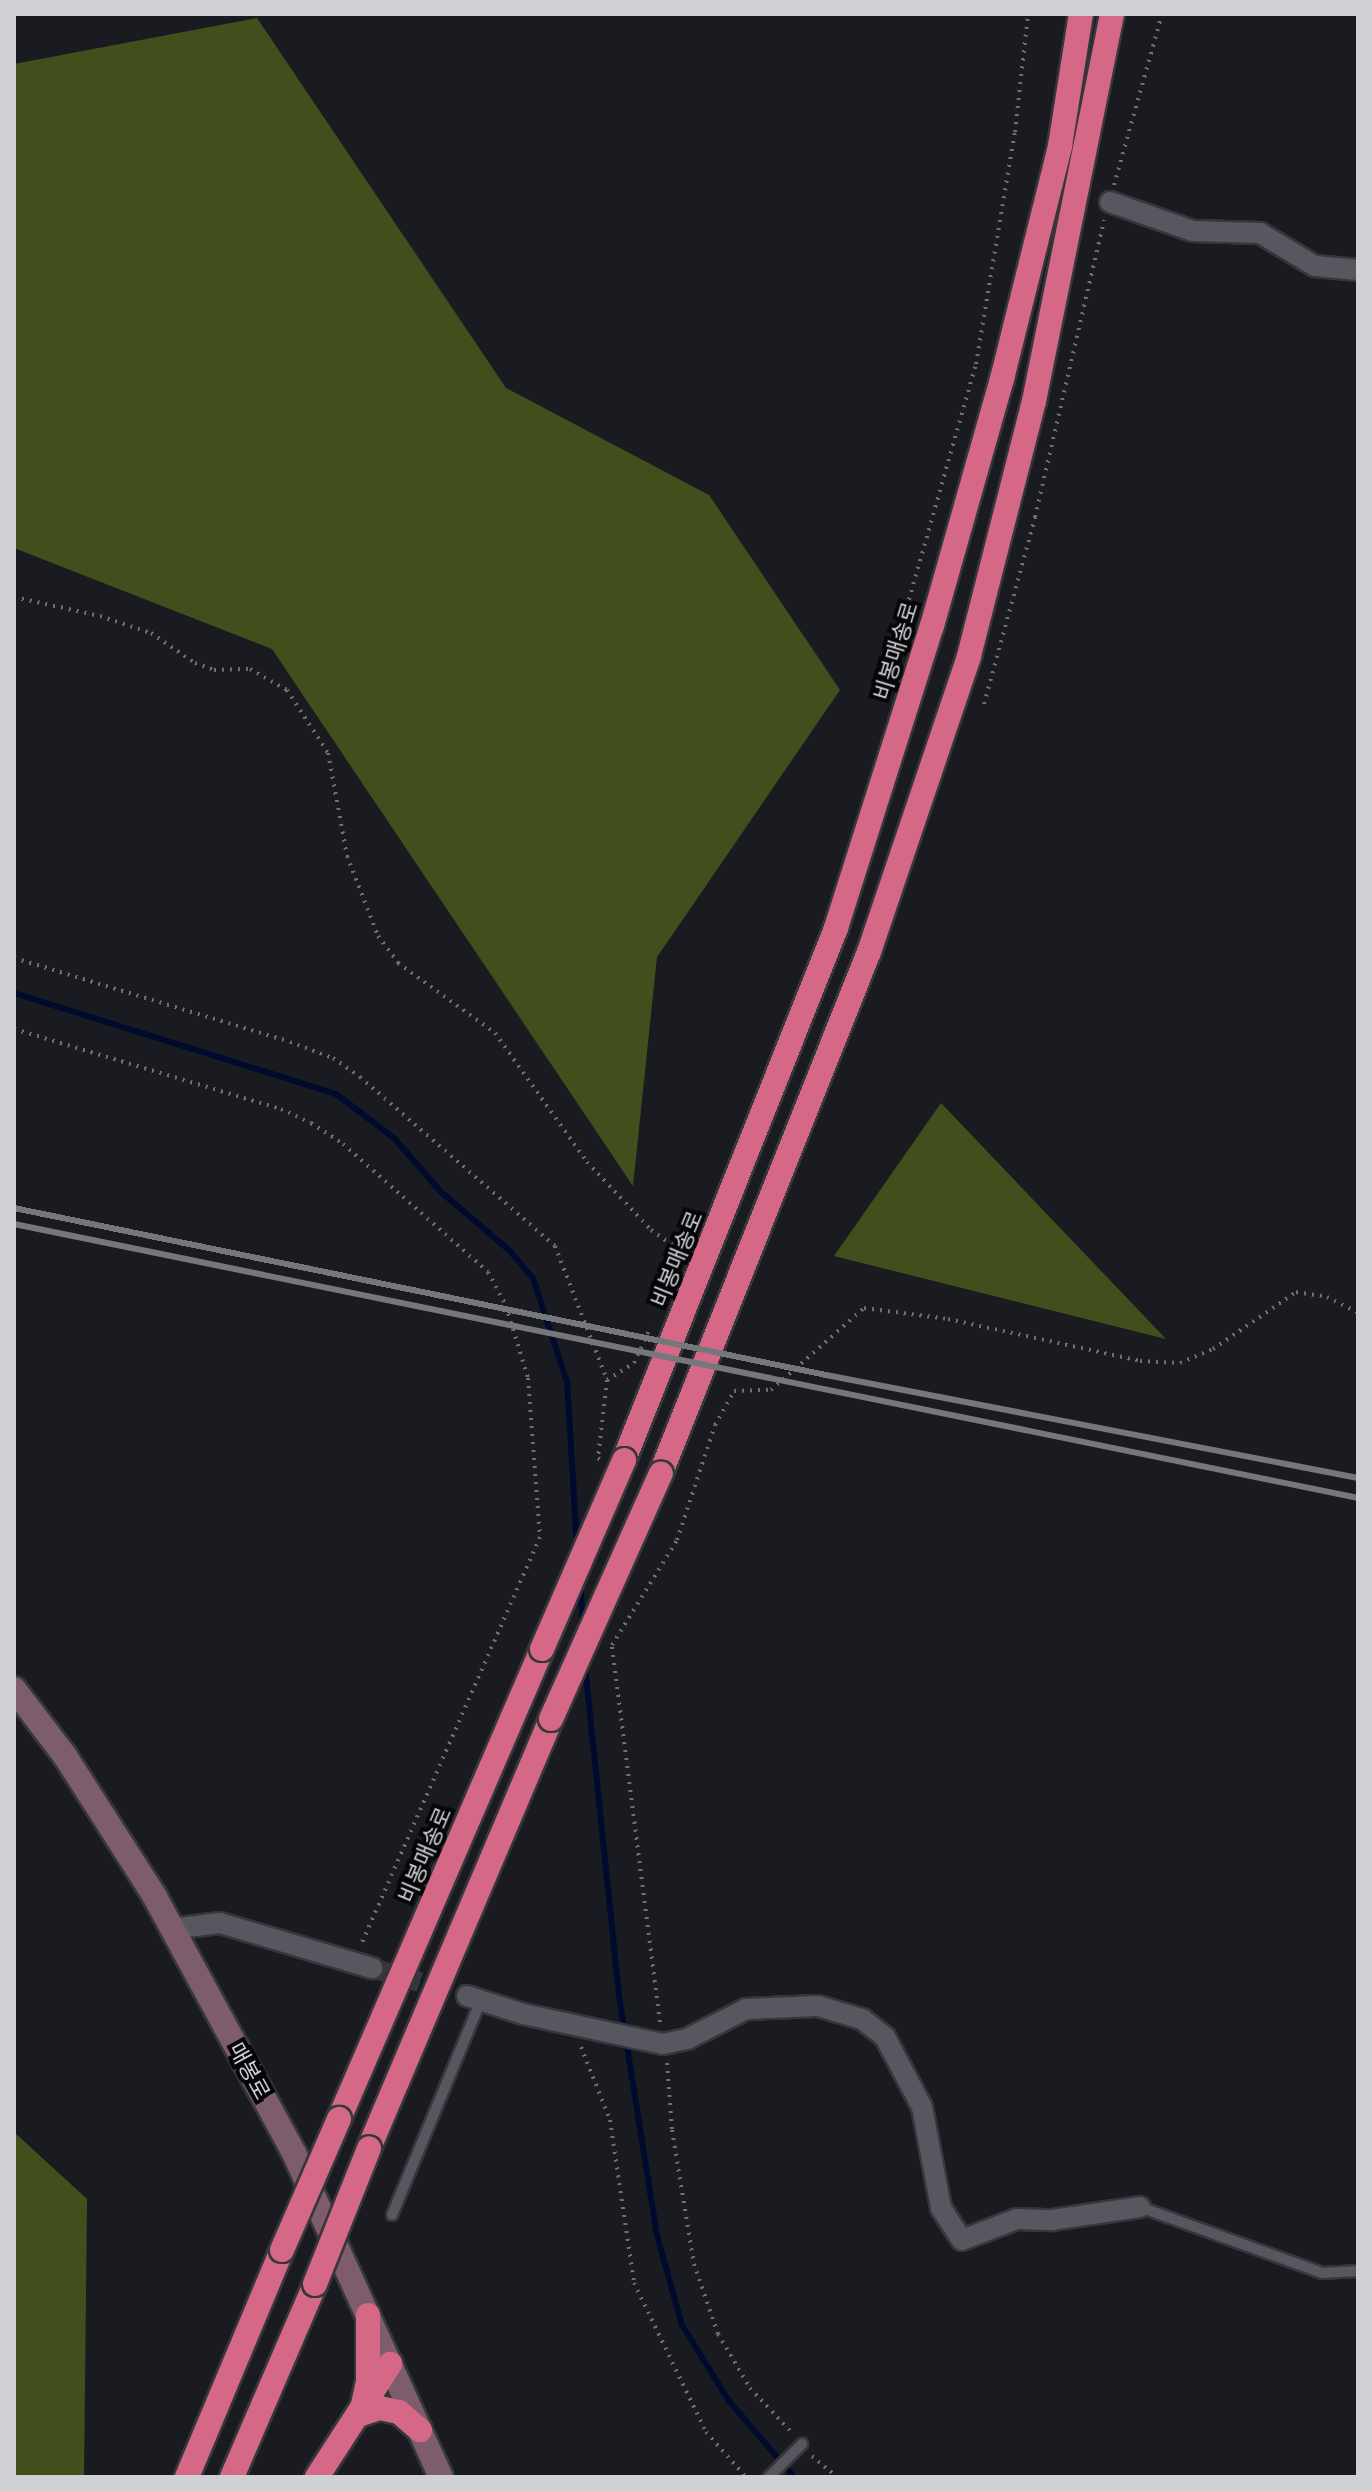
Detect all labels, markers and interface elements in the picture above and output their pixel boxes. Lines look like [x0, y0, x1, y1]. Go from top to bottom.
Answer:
street label: 비봉매송로 [869, 599, 923, 703]
street label: 비봉매송로 [646, 1207, 708, 1311]
street label: 비봉매송로 [393, 1803, 457, 1907]
street label: 매봉로 [223, 2038, 275, 2104]

